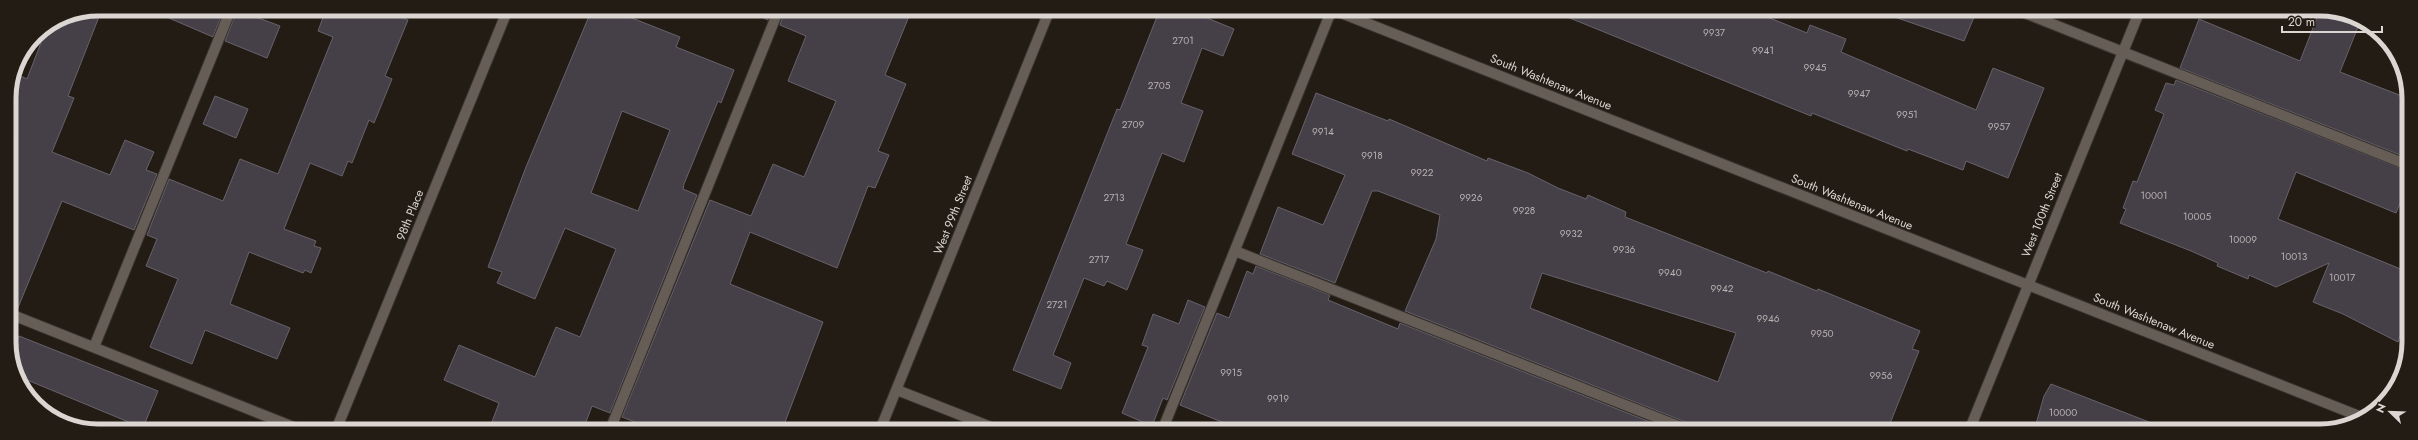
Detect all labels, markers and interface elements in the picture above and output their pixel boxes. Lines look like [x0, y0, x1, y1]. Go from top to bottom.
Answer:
scale bar [2282, 8, 2382, 34]
text: 20 m [2288, 13, 2315, 31]
house number: 9937 [1703, 25, 1726, 40]
house number: 2701 [1172, 33, 1194, 48]
house number: 9941 [1752, 43, 1774, 58]
street label: South Washtenaw Avenue [1487, 49, 1615, 115]
house number: 9945 [1804, 60, 1827, 75]
house number: 2705 [1148, 78, 1171, 93]
house number: 9947 [1848, 86, 1871, 101]
house number: 9951 [1896, 107, 1918, 122]
house number: 2709 [1122, 117, 1145, 132]
house number: 9957 [1988, 119, 2011, 134]
house number: 9914 [1312, 124, 1334, 139]
house number: 9918 [1361, 148, 1383, 163]
house number: 9922 [1411, 165, 1434, 180]
street label: South Washtenaw Avenue [1788, 169, 1916, 235]
street label: West 100th Street [2017, 170, 2067, 260]
street label: West 99th Street [929, 173, 977, 257]
street label: 98th Place [392, 187, 428, 243]
house number: 10001 [2141, 188, 2168, 203]
house number: 2713 [1104, 190, 1125, 205]
house number: 9926 [1460, 190, 1483, 205]
house number: 9928 [1513, 203, 1535, 218]
house number: 10005 [2183, 209, 2211, 224]
house number: 9932 [1560, 226, 1583, 241]
house number: 10009 [2229, 232, 2257, 247]
house number: 9936 [1613, 242, 1636, 257]
house number: 10013 [2281, 249, 2308, 264]
house number: 2717 [1089, 252, 1110, 267]
house number: 9940 [1658, 265, 1682, 280]
house number: 10017 [2329, 270, 2356, 285]
house number: 9942 [1710, 281, 1734, 296]
street label: South Washtenaw Avenue [2090, 288, 2218, 354]
house number: 2721 [1046, 297, 1068, 312]
house number: 9946 [1756, 311, 1780, 326]
house number: 9950 [1810, 326, 1834, 341]
house number: 9915 [1220, 365, 1242, 380]
house number: 9956 [1870, 368, 1893, 383]
house number: 9919 [1267, 391, 1289, 406]
north arrow [2370, 392, 2410, 432]
text: N [2372, 401, 2390, 415]
house number: 10000 [2049, 405, 2077, 420]

